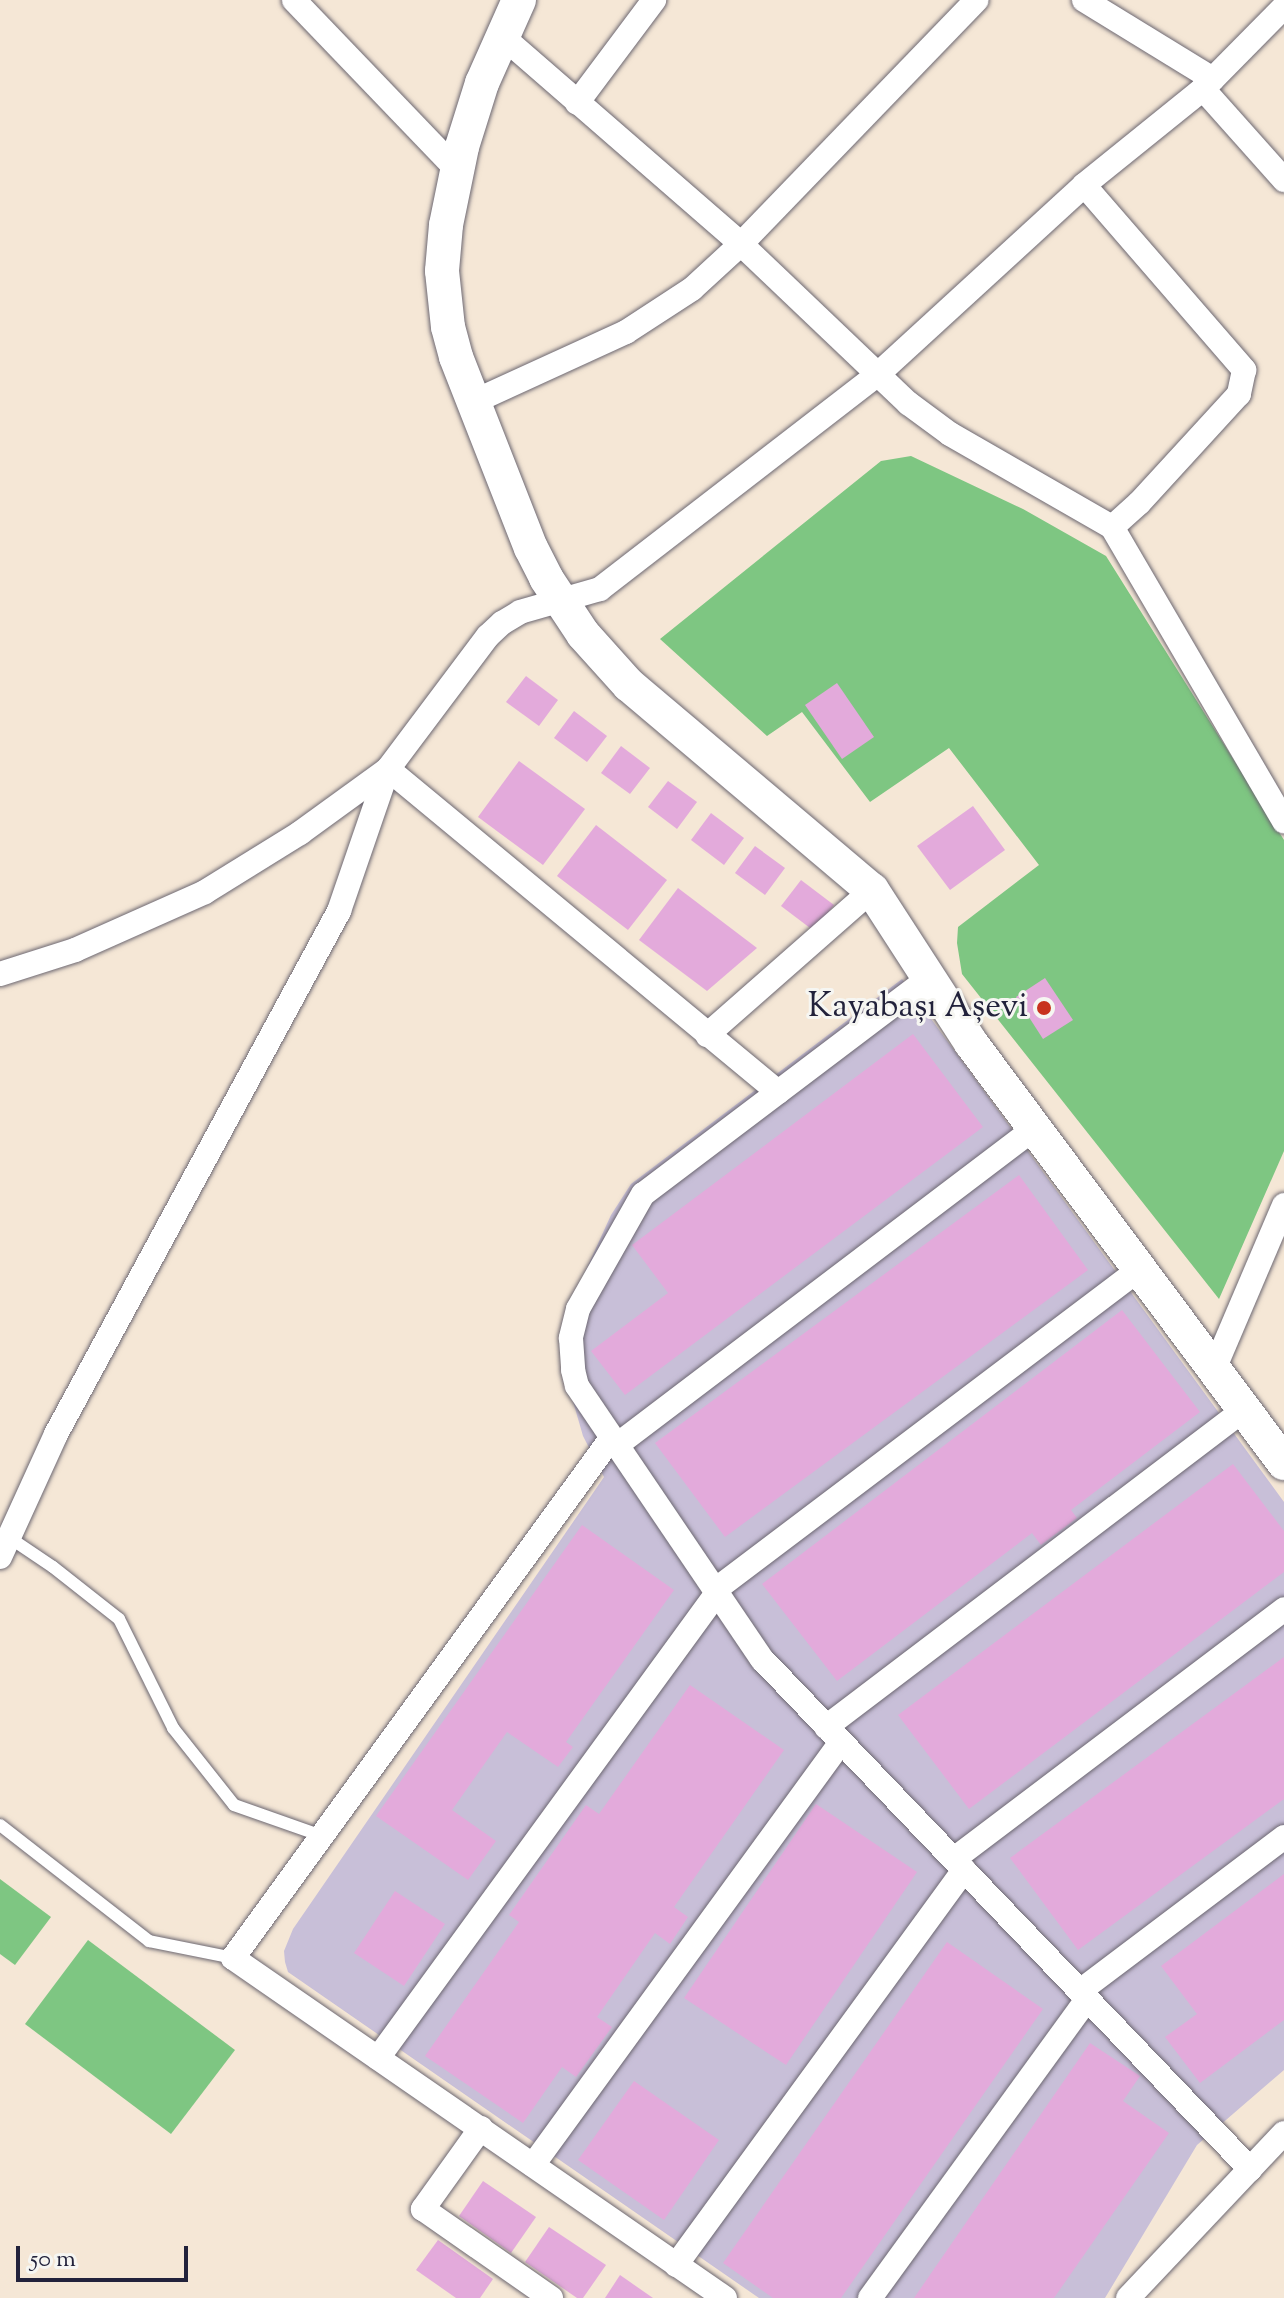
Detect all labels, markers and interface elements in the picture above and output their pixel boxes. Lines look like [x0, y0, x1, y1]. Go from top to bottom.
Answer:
place label: Kayabaşı Aşevi [808, 988, 1028, 1028]
marker: Kayabaşı Aşevi [1035, 999, 1053, 1017]
scale bar [20, 2230, 192, 2280]
text: 50 m [30, 2243, 76, 2277]

